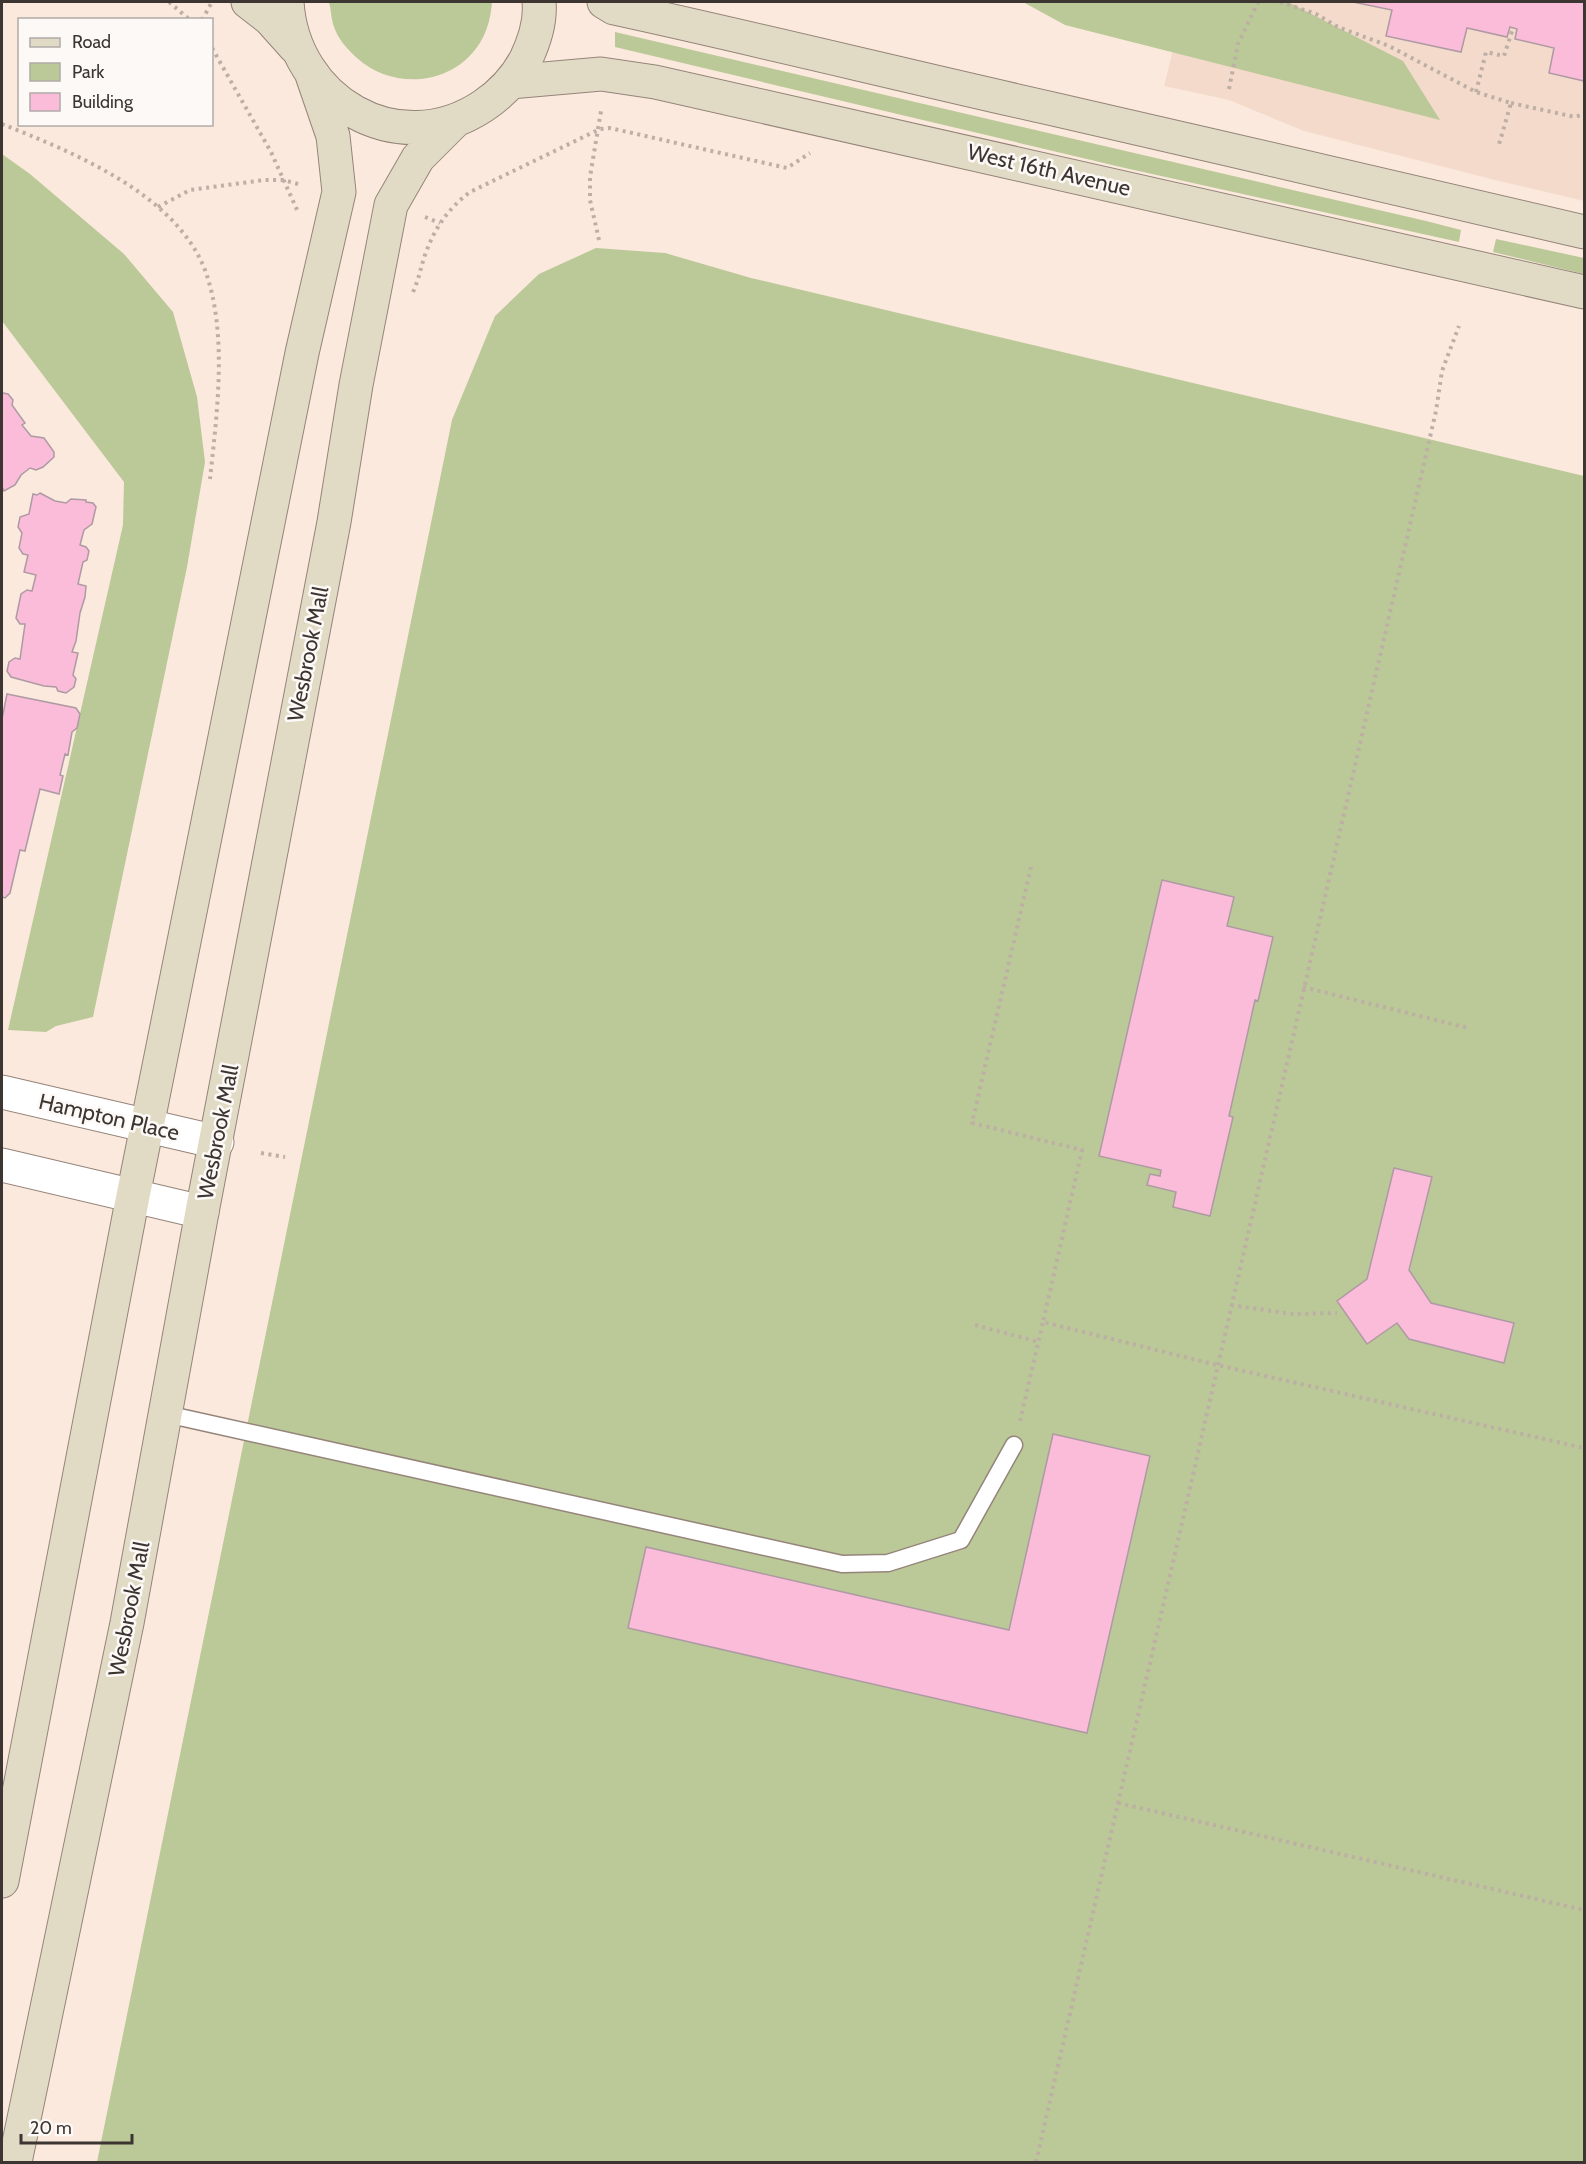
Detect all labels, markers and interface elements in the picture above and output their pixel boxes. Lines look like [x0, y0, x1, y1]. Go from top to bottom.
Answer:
legend [18, 18, 213, 126]
text: Road [72, 31, 111, 53]
text: Park [72, 61, 105, 83]
text: Building [72, 91, 134, 113]
street label: West 16th Avenue [965, 138, 1133, 202]
street label: Wesbrook Mall [282, 583, 334, 724]
street label: Wesbrook Mall [192, 1061, 244, 1202]
street label: Hampton Place [36, 1088, 182, 1146]
street label: Wesbrook Mall [103, 1538, 155, 1679]
scale bar [21, 2107, 132, 2145]
text: 20 m [30, 2117, 72, 2139]

